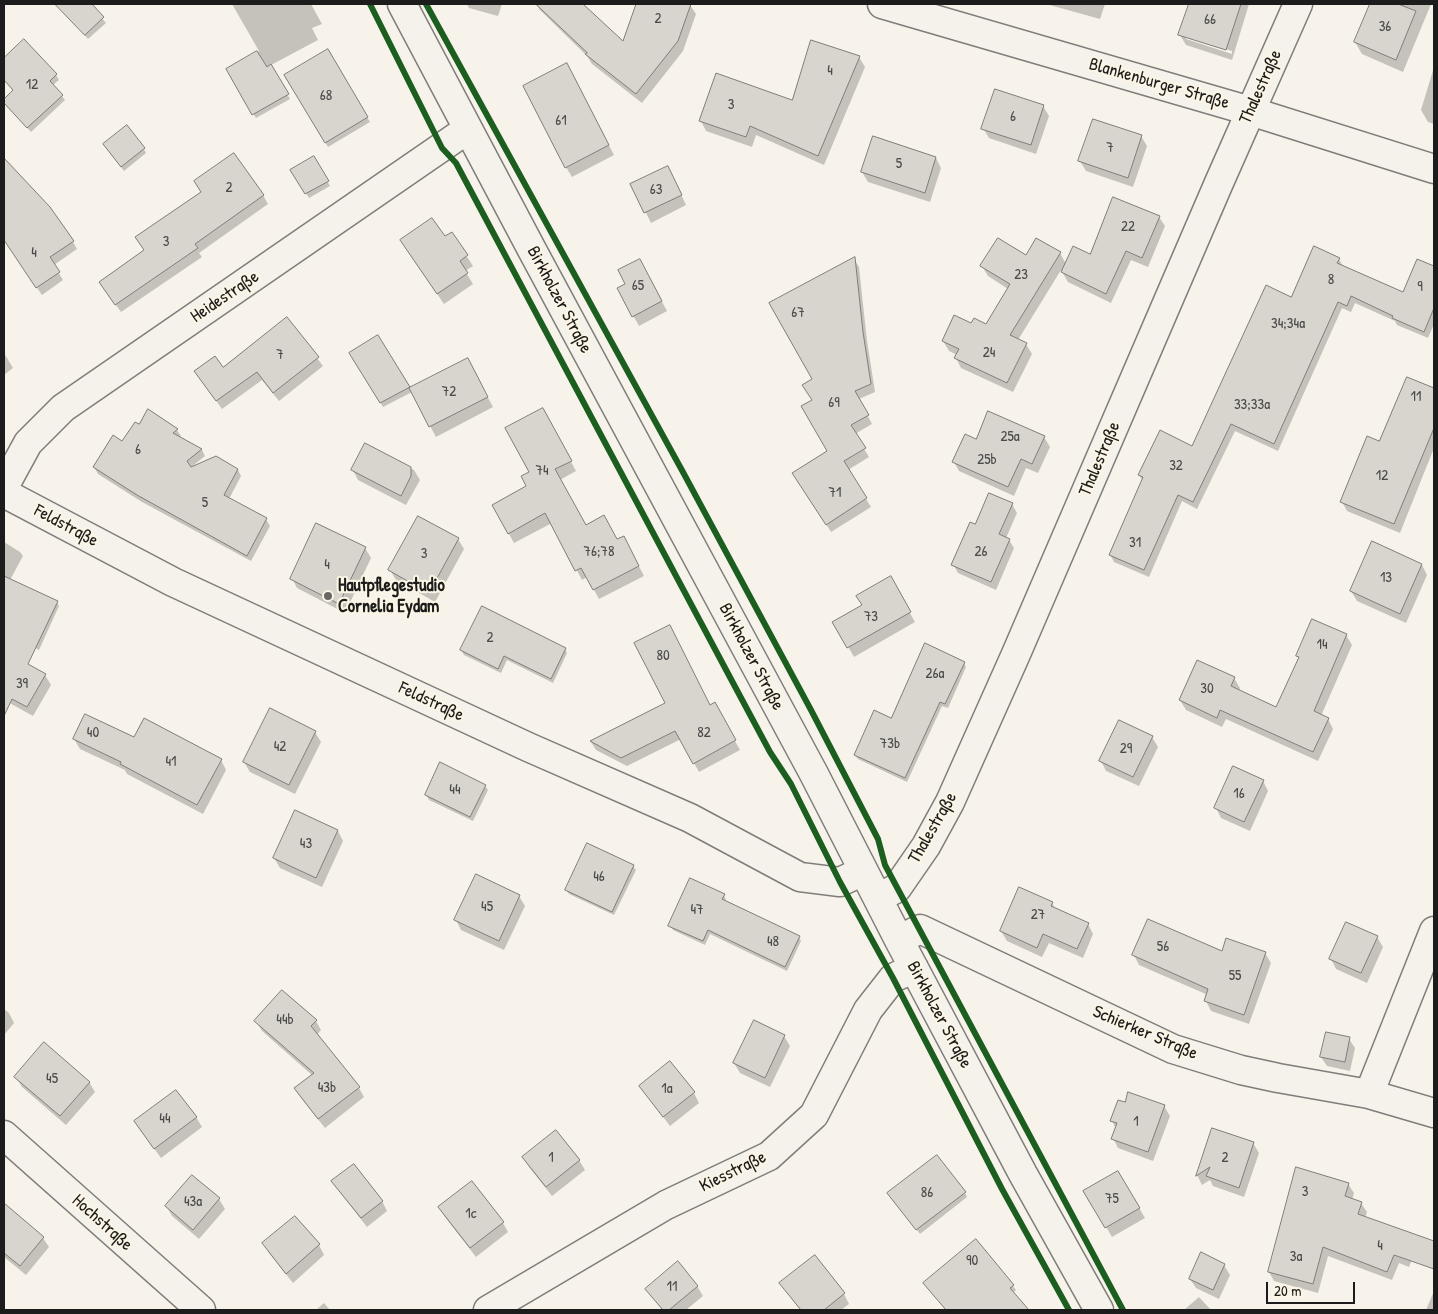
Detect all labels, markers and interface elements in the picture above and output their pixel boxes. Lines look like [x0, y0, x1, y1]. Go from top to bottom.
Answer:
house number: 2 [654, 10, 662, 28]
house number: 66 [1204, 11, 1216, 29]
house number: 36 [1379, 18, 1391, 36]
street label: Thalestraße [1235, 47, 1287, 127]
street label: Blankenburger Straße [1086, 54, 1232, 114]
house number: 4 [827, 62, 833, 80]
house number: 12 [26, 76, 38, 94]
house number: 68 [320, 87, 332, 105]
house number: 3 [728, 96, 734, 114]
house number: 6 [1010, 108, 1016, 126]
house number: 61 [555, 112, 567, 130]
house number: 7 [1106, 139, 1114, 157]
house number: 5 [896, 155, 902, 173]
house number: 2 [225, 179, 233, 197]
house number: 63 [650, 181, 662, 199]
house number: 22 [1121, 218, 1135, 236]
house number: 3 [163, 233, 169, 251]
street label: Birkholzer Straße [522, 243, 596, 357]
house number: 4 [31, 244, 37, 262]
street label: Heidestraße [187, 266, 263, 328]
house number: 23 [1014, 266, 1028, 284]
house number: 8 [1328, 271, 1334, 289]
house number: 65 [632, 277, 644, 295]
house number: 9 [1417, 278, 1423, 296]
house number: 67 [791, 304, 805, 322]
house number: 34;34a [1271, 315, 1305, 333]
house number: 24 [983, 344, 995, 362]
house number: 7 [276, 346, 284, 364]
house number: 72 [442, 383, 456, 401]
house number: 11 [1411, 388, 1421, 406]
house number: 69 [828, 394, 840, 412]
house number: 33;33a [1234, 396, 1270, 414]
street label: Thalestraße [1075, 419, 1125, 499]
house number: 25a [1000, 428, 1020, 446]
house number: 6 [135, 441, 141, 459]
house number: 25b [977, 451, 997, 469]
house number: 32 [1169, 457, 1183, 475]
house number: 74 [535, 462, 549, 480]
house number: 12 [1376, 467, 1388, 485]
house number: 71 [829, 484, 841, 502]
house number: 5 [202, 494, 208, 512]
street label: Feldstraße [30, 500, 102, 552]
house number: 31 [1129, 534, 1141, 552]
house number: 76;78 [584, 543, 614, 561]
house number: 26 [974, 543, 988, 561]
house number: 3 [421, 545, 427, 563]
house number: 4 [324, 556, 330, 574]
house number: 13 [1380, 569, 1392, 587]
place label: Hautpflegestudio Cornelia Eydam [338, 575, 445, 618]
marker: Hautpflegestudio Cornelia Eydam [322, 590, 334, 602]
street label: Birkholzer Straße [714, 600, 788, 714]
house number: 73 [864, 608, 878, 626]
house number: 2 [486, 629, 494, 647]
house number: 14 [1316, 636, 1328, 654]
house number: 80 [656, 647, 670, 665]
house number: 26a [926, 665, 944, 683]
house number: 39 [16, 675, 28, 693]
street label: Feldstraße [395, 678, 467, 726]
house number: 30 [1200, 680, 1214, 698]
house number: 40 [87, 724, 99, 742]
house number: 82 [697, 724, 711, 742]
house number: 73b [880, 735, 900, 753]
house number: 42 [274, 738, 286, 756]
house number: 29 [1120, 740, 1132, 758]
house number: 41 [165, 753, 177, 771]
house number: 44 [449, 781, 461, 799]
house number: 16 [1233, 785, 1245, 803]
street label: Thalestraße [904, 788, 962, 868]
house number: 43 [300, 835, 312, 853]
house number: 46 [593, 868, 605, 886]
house number: 45 [481, 898, 493, 916]
house number: 47 [690, 901, 704, 919]
house number: 27 [1031, 906, 1045, 924]
house number: 48 [767, 933, 779, 951]
house number: 56 [1157, 938, 1169, 956]
street label: Birkholzer Straße [902, 958, 976, 1072]
house number: 55 [1229, 967, 1241, 985]
street label: Schierker Straße [1089, 1001, 1201, 1065]
house number: 44b [276, 1011, 294, 1029]
house number: 45 [46, 1070, 58, 1088]
house number: 43b [318, 1079, 336, 1097]
house number: 1a [661, 1080, 673, 1098]
house number: 44 [159, 1110, 171, 1128]
house number: 1 [1133, 1113, 1139, 1131]
street label: Kiesstraße [696, 1147, 770, 1197]
house number: 1 [548, 1149, 554, 1167]
house number: 2 [1221, 1149, 1229, 1167]
house number: 3 [1302, 1183, 1308, 1201]
house number: 86 [921, 1184, 933, 1202]
street label: Hochstraße [67, 1190, 137, 1256]
house number: 75 [1105, 1190, 1119, 1208]
house number: 43a [184, 1193, 202, 1211]
house number: 1c [465, 1205, 477, 1223]
house number: 4 [1377, 1237, 1383, 1255]
house number: 3a [1290, 1248, 1302, 1266]
house number: 90 [966, 1252, 978, 1270]
scale bar [1268, 1272, 1357, 1304]
house number: 11 [667, 1278, 677, 1296]
text: 20 m [1274, 1280, 1301, 1301]

